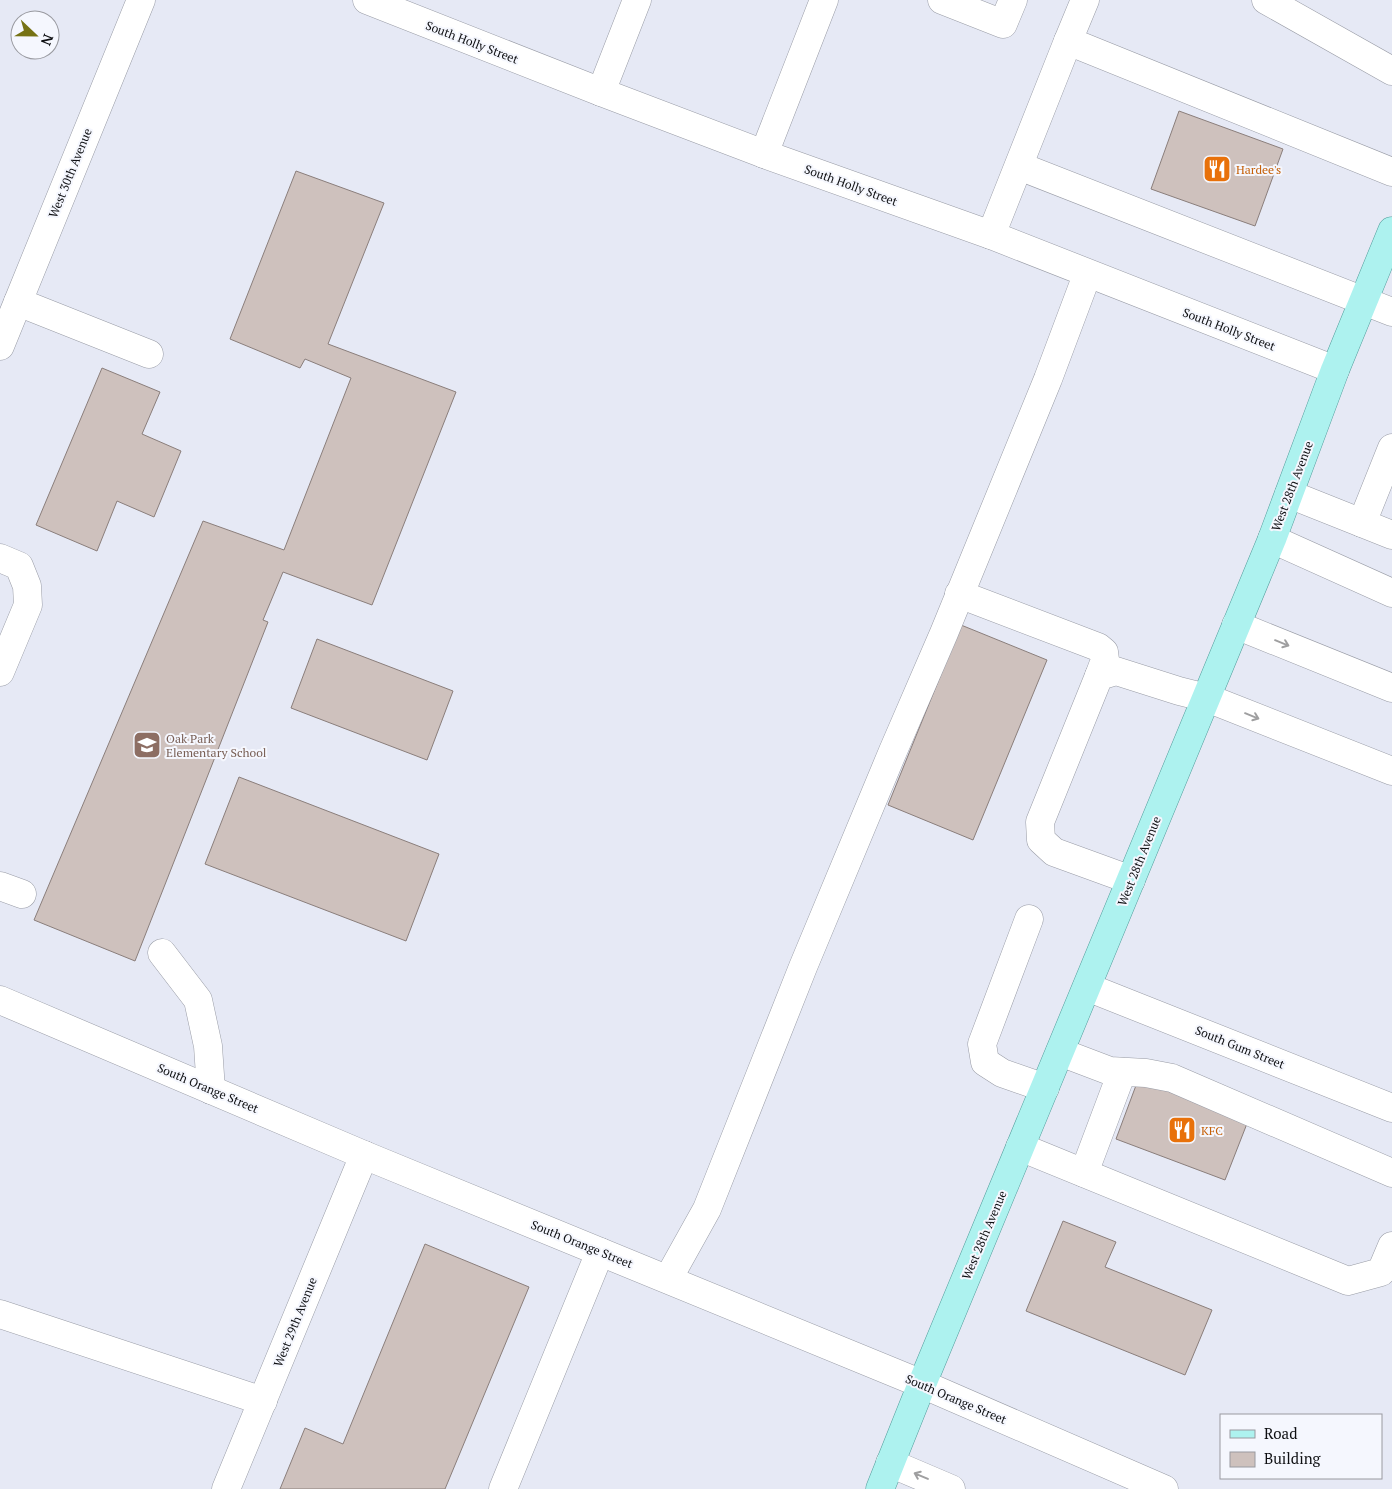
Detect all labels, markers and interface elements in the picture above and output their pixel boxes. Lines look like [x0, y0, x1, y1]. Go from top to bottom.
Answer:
north arrow [10, 10, 60, 60]
street label: South Holly Street [424, 17, 521, 67]
text: N [37, 32, 58, 49]
street label: West 30th Avenue [45, 126, 95, 220]
restaurant icon: Hardee's [1202, 154, 1232, 184]
street label: South Holly Street [802, 161, 900, 209]
place label: Hardee's [1236, 162, 1281, 177]
street label: South Holly Street [1181, 304, 1278, 354]
street label: West 28th Avenue [1268, 439, 1316, 533]
one-way arrow [1274, 639, 1289, 649]
one-way arrow [1244, 711, 1259, 721]
school or university icon: Oak Park Elementary School [132, 730, 162, 760]
place label: Oak Park Elementary School [166, 731, 267, 760]
street label: West 28th Avenue [1114, 814, 1164, 908]
street label: South Gum Street [1193, 1022, 1287, 1072]
street label: South Orange Street [155, 1060, 261, 1116]
restaurant icon: KFC [1167, 1115, 1197, 1145]
place label: KFC [1201, 1123, 1223, 1138]
street label: West 28th Avenue [958, 1188, 1010, 1282]
street label: South Orange Street [529, 1217, 636, 1271]
street label: West 29th Avenue [270, 1275, 320, 1369]
street label: South Orange Street [903, 1371, 1009, 1427]
legend [1220, 1414, 1382, 1479]
text: Road [1264, 1423, 1297, 1443]
text: Building [1264, 1448, 1322, 1468]
one-way arrow [914, 1471, 929, 1481]

